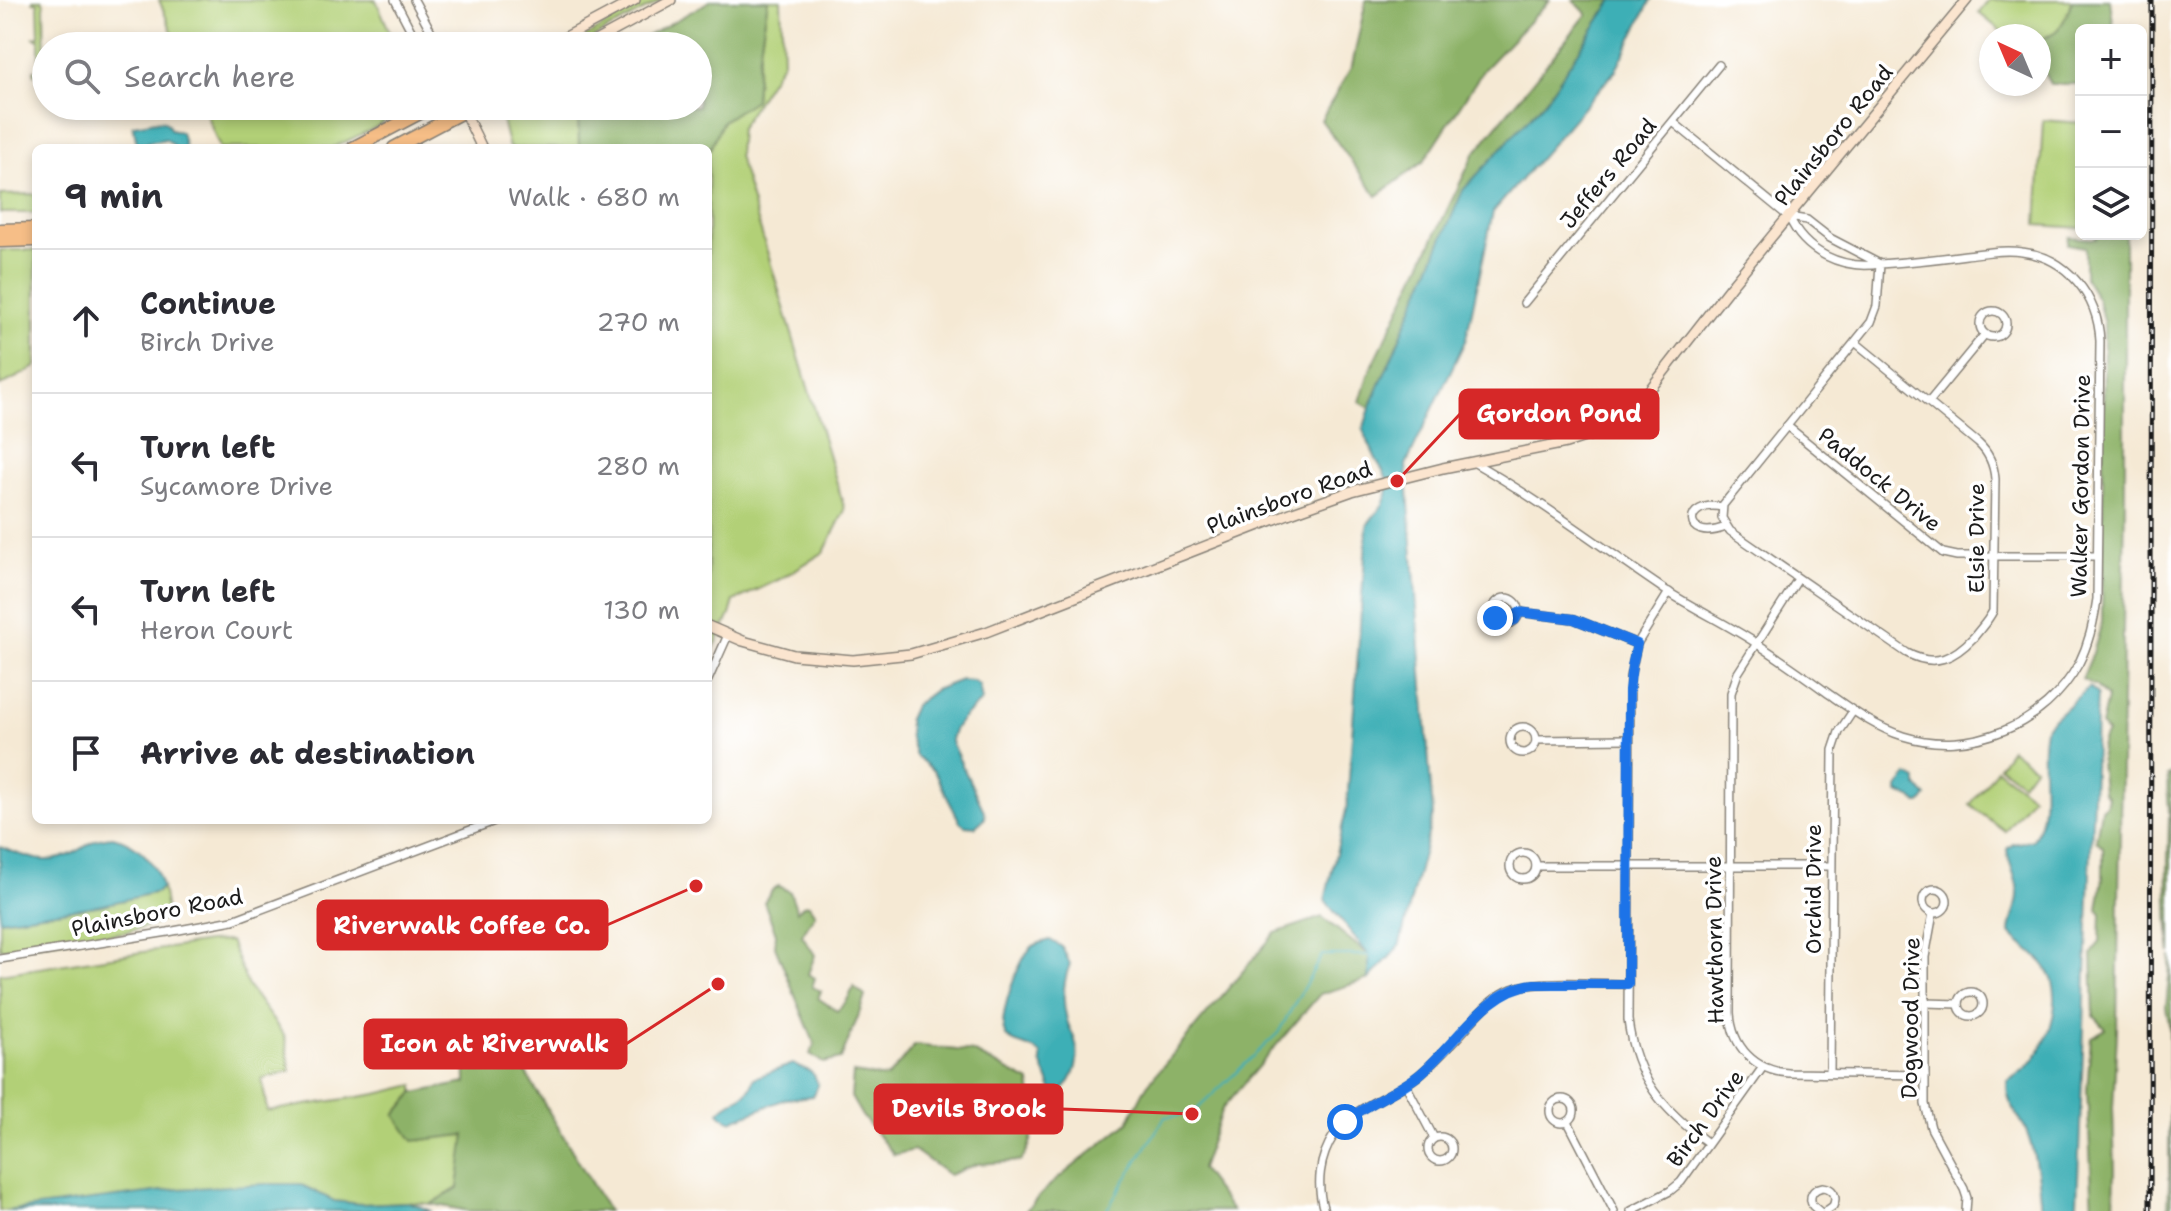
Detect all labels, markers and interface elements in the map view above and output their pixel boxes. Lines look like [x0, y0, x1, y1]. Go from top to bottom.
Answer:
north arrow [1979, 24, 2051, 96]
map controls [2075, 24, 2147, 240]
button: + [2075, 24, 2147, 96]
search box [32, 32, 712, 120]
icon: search [60, 54, 104, 98]
text: Search here [124, 56, 295, 97]
street label: Plainsboro Road [1767, 59, 1899, 212]
button: − [2075, 96, 2147, 168]
street label: Jeffers Road [1554, 112, 1663, 235]
button: layers [2075, 168, 2147, 240]
text: 9 min [64, 173, 163, 219]
text: Walk · 680 m [508, 179, 680, 214]
text: Continue [140, 283, 276, 324]
icon: ahead [64, 299, 108, 343]
text: 270 m [597, 304, 680, 339]
text: Birch Drive [140, 324, 275, 359]
street label: Walker Gordon Drive [2064, 374, 2097, 598]
callout: Gordon Pond [1460, 390, 1658, 438]
text: Gordon Pond [1476, 398, 1642, 430]
street label: Paddock Drive [1812, 421, 1947, 538]
text: Turn left [140, 427, 275, 468]
icon: left [64, 443, 108, 487]
text: 280 m [595, 448, 680, 483]
street label: Plainsboro Road [1202, 454, 1376, 541]
text: Sycamore Drive [140, 468, 333, 503]
street label: Elsie Drive [1962, 483, 1991, 593]
text: Turn left [140, 571, 275, 612]
icon: left [64, 587, 108, 631]
text: 130 m [603, 592, 680, 627]
route end [1477, 600, 1513, 636]
text: Heron Court [140, 612, 293, 647]
icon: arrive [64, 731, 108, 775]
text: Arrive at destination [140, 733, 475, 774]
street label: Orchid Drive [1799, 824, 1828, 954]
street label: Hawthorn Drive [1699, 856, 1730, 1024]
street label: Plainsboro Road [69, 882, 245, 943]
callout: Riverwalk Coffee Co. [318, 901, 607, 949]
text: Riverwalk Coffee Co. [333, 910, 591, 942]
street label: Dogwood Drive [1895, 937, 1926, 1099]
callout: Icon at Riverwalk [365, 1020, 626, 1068]
text: Icon at Riverwalk [381, 1028, 609, 1060]
street label: Birch Drive [1660, 1064, 1751, 1173]
callout: Devils Brook [875, 1085, 1062, 1133]
text: Devils Brook [891, 1093, 1047, 1125]
route start [1327, 1104, 1363, 1140]

